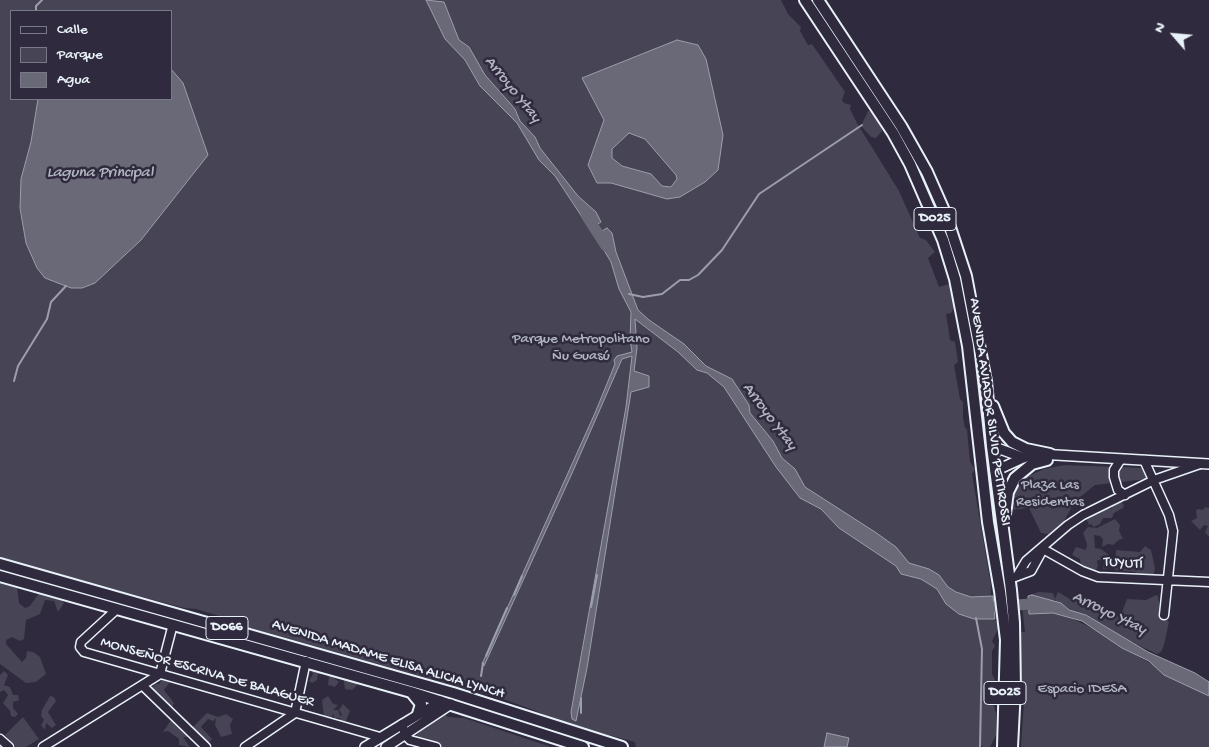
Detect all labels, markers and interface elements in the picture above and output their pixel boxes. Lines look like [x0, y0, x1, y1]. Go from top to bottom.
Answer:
legend [10, 10, 172, 100]
north arrow [1149, 10, 1199, 60]
text: N [1151, 20, 1170, 36]
text: Calle [57, 21, 88, 39]
text: Parque [57, 46, 103, 64]
water label: Arroyo Ytay [479, 53, 545, 127]
text: Agua [57, 71, 90, 89]
water label: Laguna Principal [47, 164, 153, 184]
road number: D025 [914, 208, 956, 230]
street label: AVENIDA AVIADOR SILVIO PETTIROSSI [964, 297, 1014, 527]
park label: Parque Metropolitano Ñu Guasú [512, 331, 650, 366]
water label: Arroyo Ytay [737, 379, 801, 455]
park label: Plaza Las Residentas [1016, 477, 1084, 512]
street label: TUYUTÍ [1103, 554, 1143, 574]
water label: Arroyo Ytay [1069, 588, 1149, 640]
road number: D066 [206, 616, 248, 640]
street label: AVENIDA MADAME ELISA ALICIA LYNCH [270, 616, 506, 704]
street label: MONSEÑOR ESCRIVA DE BALAGUER [98, 634, 316, 712]
road number: D025 [984, 681, 1026, 704]
park label: Espacio IDESA [1038, 681, 1126, 699]

